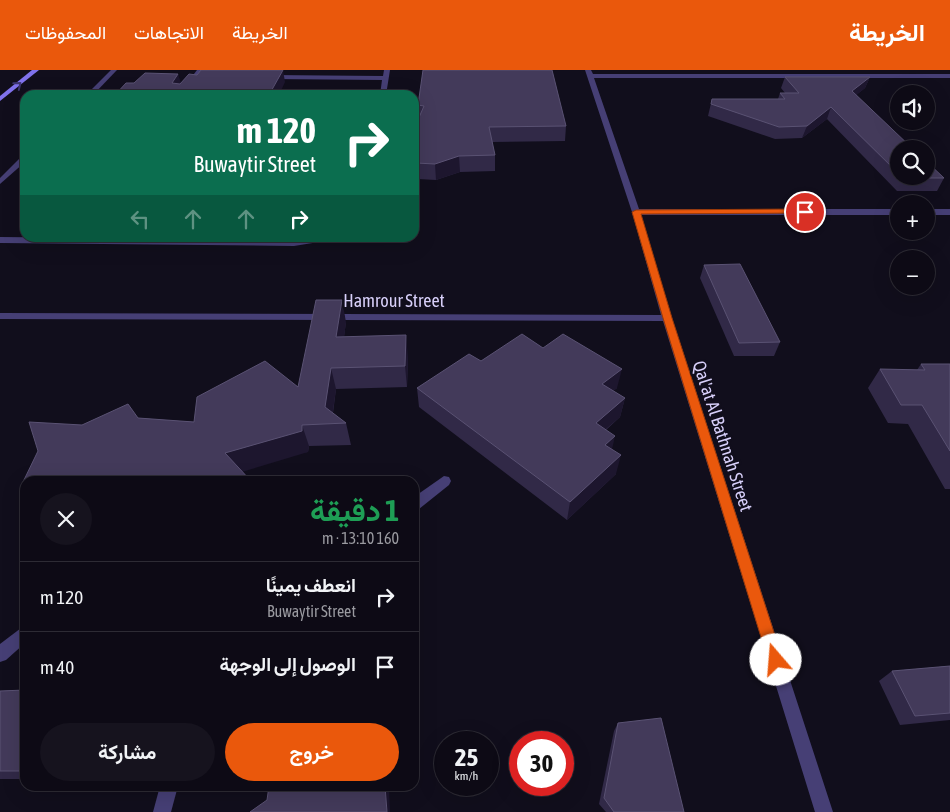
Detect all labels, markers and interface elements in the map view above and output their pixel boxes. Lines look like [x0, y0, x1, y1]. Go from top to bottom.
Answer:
text: الخريطة [849, 19, 925, 46]
text: المحفوظات [25, 22, 106, 43]
text: الاتجاهات [134, 22, 204, 43]
text: الخريطة [232, 22, 288, 43]
one-way arrow [12, 82, 21, 90]
map controls [890, 85, 935, 295]
button: sound [890, 85, 935, 130]
text: 120 m [237, 110, 316, 150]
icon: right [334, 110, 399, 175]
button: search [890, 140, 935, 185]
text: Buwaytir Street [194, 151, 316, 177]
pin [784, 191, 826, 233]
button: + [890, 195, 935, 240]
icon: arrive [791, 198, 819, 226]
icon: left [126, 205, 154, 233]
icon: ahead [179, 205, 207, 233]
icon: ahead [232, 205, 260, 233]
icon: right [285, 205, 313, 233]
button: − [890, 250, 935, 295]
street label: Hamrour Street [343, 290, 445, 311]
street label: Qal'at Al Bathnah Street [689, 358, 757, 514]
button: close [40, 493, 92, 545]
text: 1 دقيقة [310, 493, 399, 527]
text: 160 m · 13:10 [322, 529, 399, 547]
text: انعطف يمينًا [266, 574, 356, 596]
icon: right [371, 583, 399, 611]
text: 120 m [40, 586, 83, 608]
text: Buwaytir Street [267, 602, 356, 620]
position arrow [749, 633, 801, 685]
text: الوصول إلى الوجهة [219, 653, 356, 675]
icon: arrive [371, 653, 399, 681]
text: 40 m [40, 656, 74, 678]
button: مشاركة [40, 723, 215, 781]
button: خروج [225, 723, 399, 781]
speed limit sign: 30 [509, 731, 574, 796]
text: 25 [455, 743, 478, 771]
text: km/h [455, 769, 478, 783]

